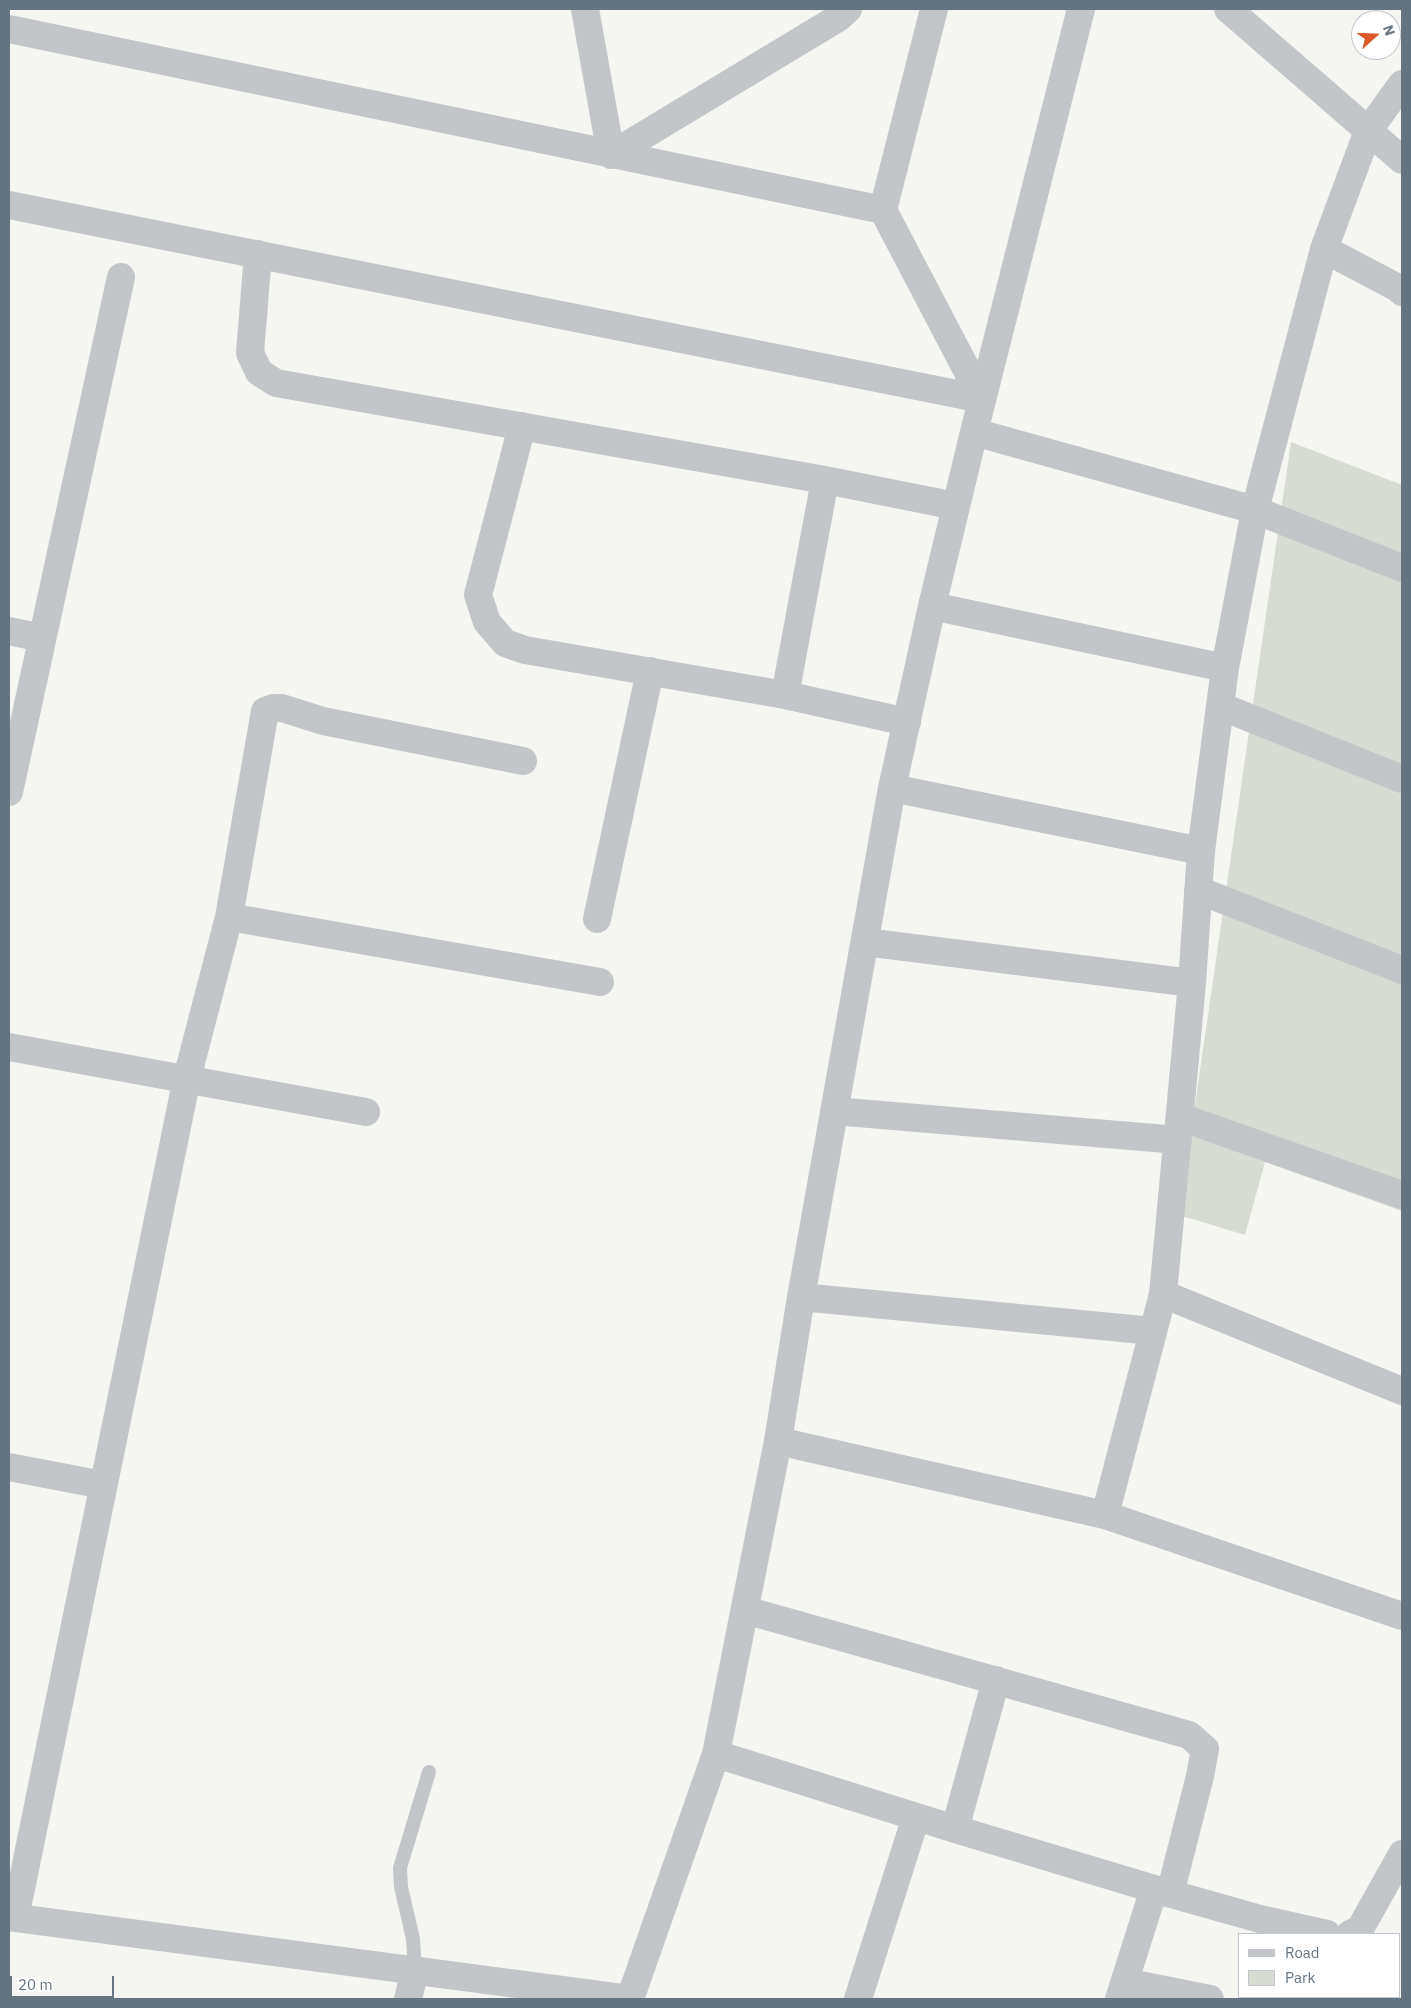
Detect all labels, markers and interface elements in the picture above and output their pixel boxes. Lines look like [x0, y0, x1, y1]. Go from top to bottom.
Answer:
north arrow [1351, 10, 1401, 60]
text: N [1379, 22, 1399, 38]
legend [1238, 1933, 1401, 1998]
text: Road [1285, 1943, 1320, 1962]
scale bar [12, 1966, 116, 1998]
text: Park [1285, 1968, 1315, 1987]
text: 20 m [18, 1975, 53, 1994]

